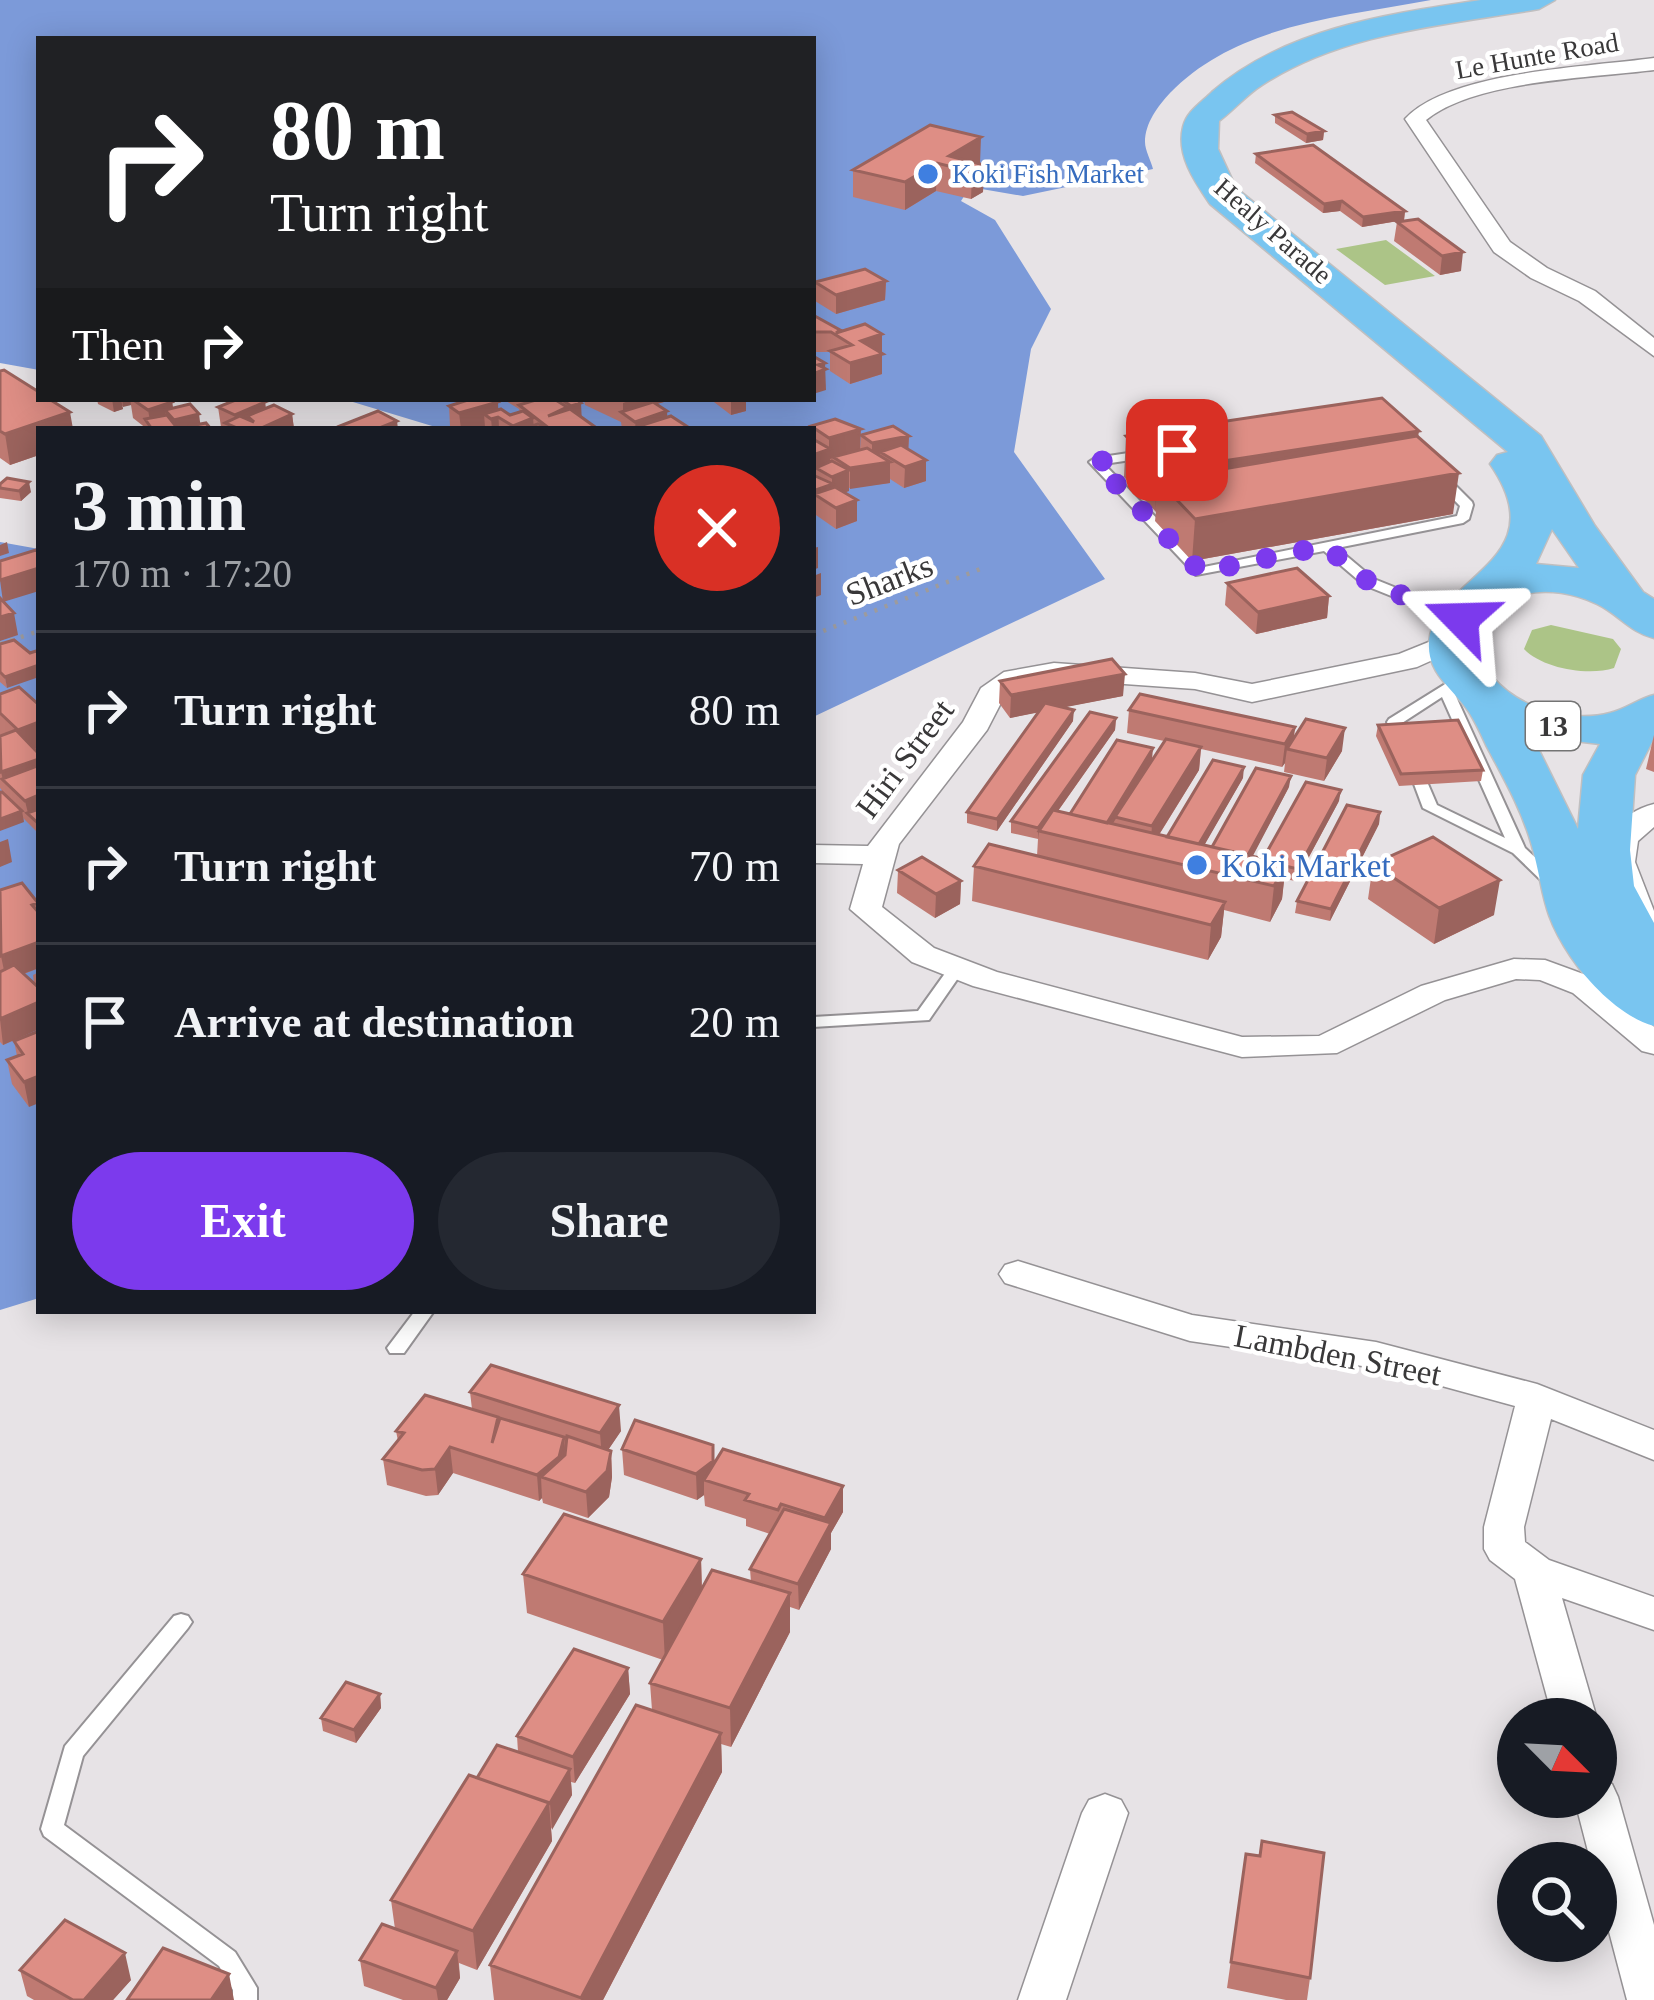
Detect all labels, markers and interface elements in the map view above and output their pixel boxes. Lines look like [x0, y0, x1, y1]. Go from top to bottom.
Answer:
street label: Le Hunte Road [1453, 27, 1621, 85]
icon: right [72, 84, 228, 240]
text: 80 m [270, 84, 445, 177]
place label: Koki Fish Market [952, 159, 1144, 189]
marker: Koki Fish Market [915, 161, 941, 187]
street label: Healy Parade [1209, 172, 1337, 290]
text: Turn right [270, 183, 489, 243]
icon: right [188, 312, 254, 378]
text: Then [72, 320, 164, 370]
pin [1126, 399, 1228, 501]
icon: arrive [1144, 417, 1210, 483]
button: close [654, 465, 780, 591]
text: 3 min [72, 466, 246, 546]
street label: Sharks [841, 547, 938, 613]
text: 170 m · 17:20 [72, 552, 292, 595]
position arrow [1398, 556, 1524, 682]
icon: right [72, 677, 138, 743]
text: Turn right [174, 685, 376, 735]
text: 80 m [689, 685, 780, 735]
street label: Hiri Street [849, 693, 961, 825]
road number: 13 [1526, 702, 1580, 750]
icon: right [72, 833, 138, 899]
text: Turn right [174, 841, 376, 891]
text: 70 m [689, 841, 780, 891]
place label: Koki Market [1221, 848, 1391, 884]
marker: Koki Market [1184, 852, 1210, 878]
icon: arrive [72, 989, 138, 1055]
text: Arrive at destination [174, 997, 574, 1047]
text: 20 m [689, 997, 780, 1047]
button: Exit [72, 1152, 414, 1290]
button: Share [438, 1152, 780, 1290]
street label: Lambden Street [1231, 1317, 1444, 1393]
north arrow [1497, 1698, 1617, 1818]
map controls [1497, 1698, 1617, 1962]
button: search [1497, 1842, 1617, 1962]

